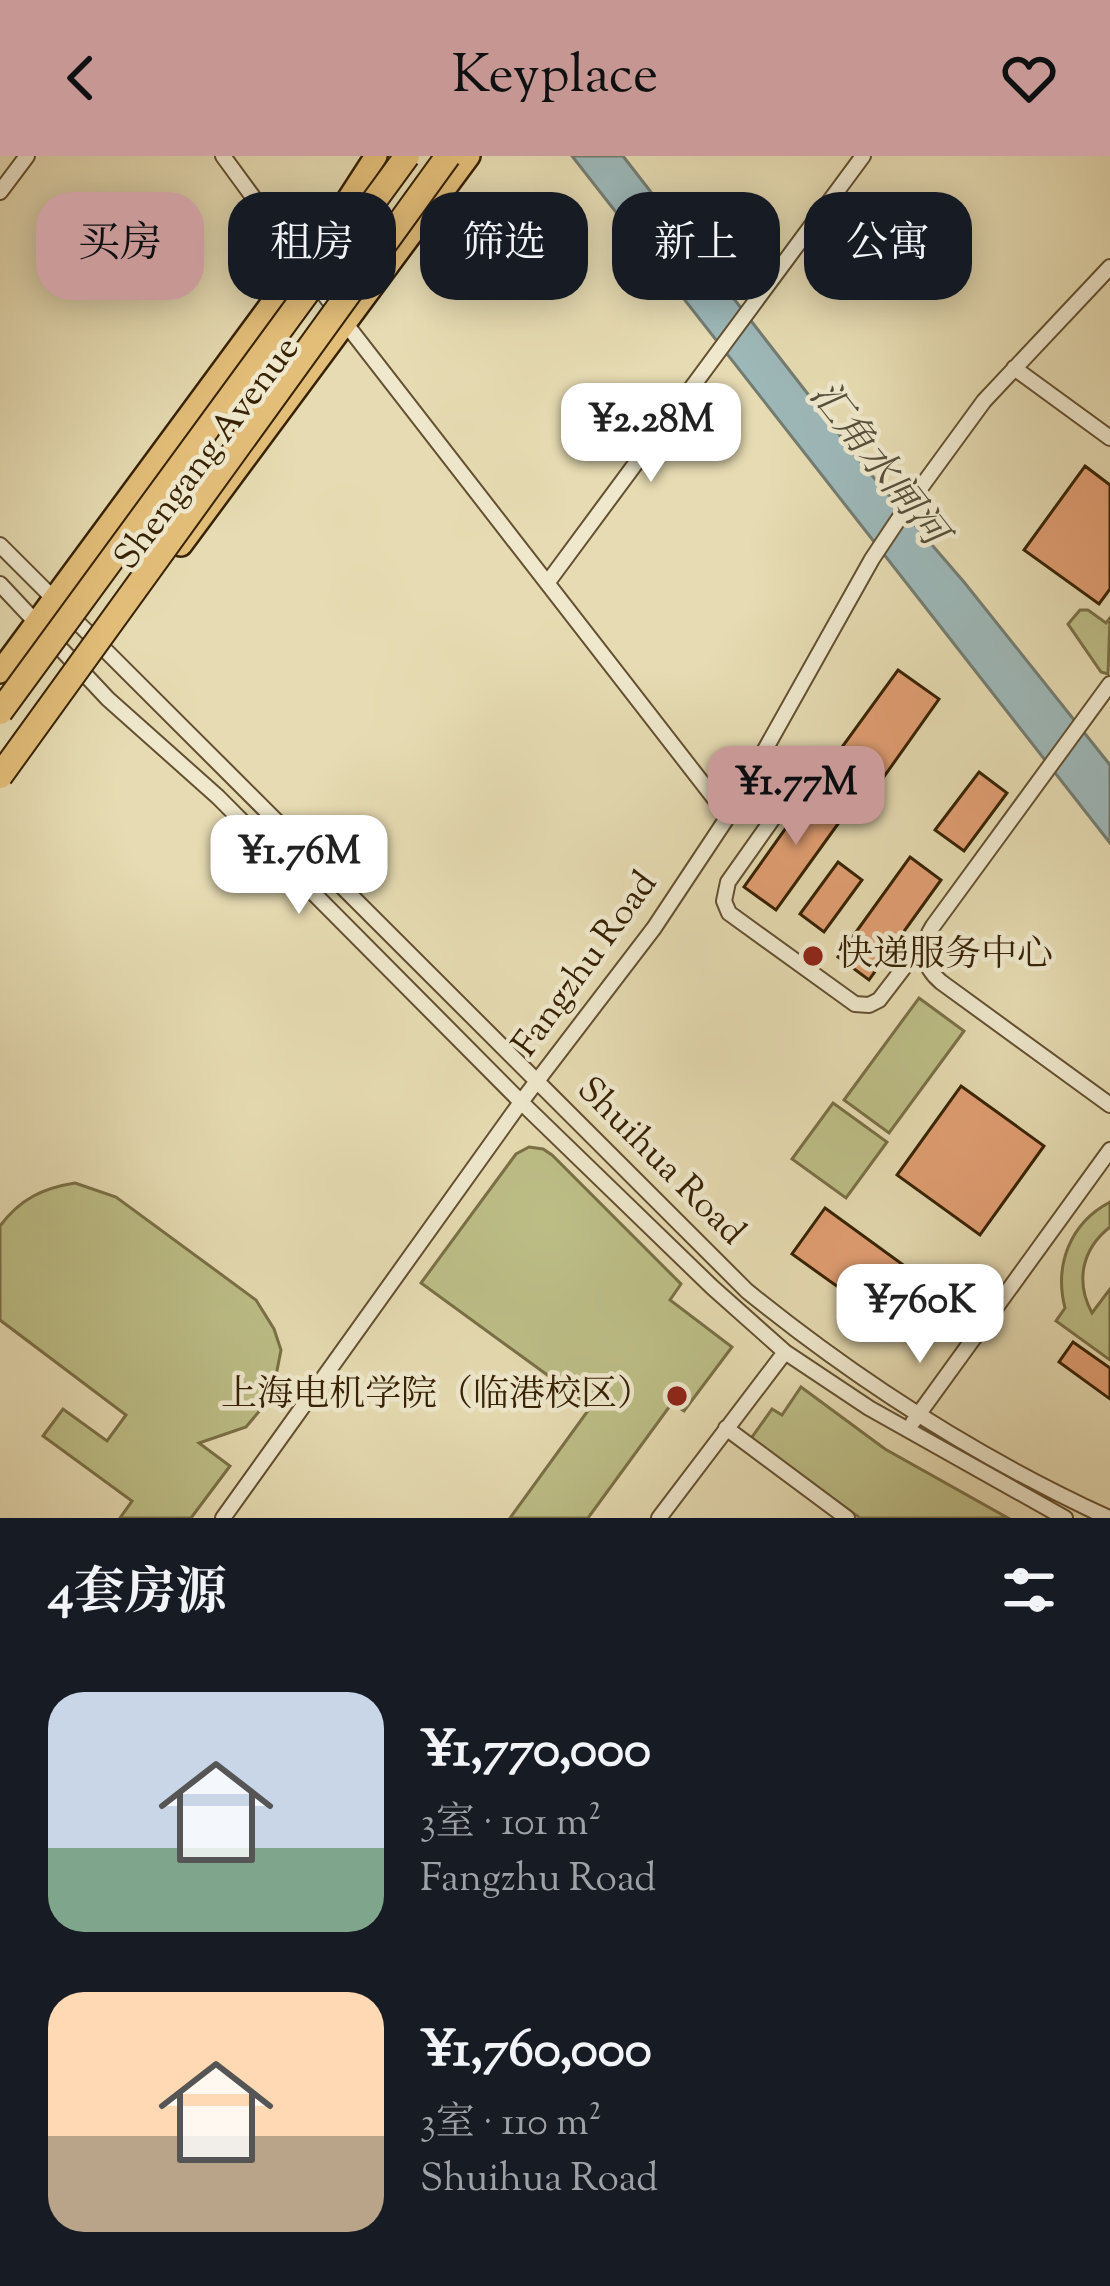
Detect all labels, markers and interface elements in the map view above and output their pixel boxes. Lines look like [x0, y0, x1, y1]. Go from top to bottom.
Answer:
text: Keyplace [452, 39, 658, 117]
icon: back [48, 45, 114, 111]
icon: heart [996, 45, 1062, 111]
chip: 买房 [36, 192, 204, 300]
chip: 租房 [228, 192, 396, 300]
chip: 筛选 [420, 192, 588, 300]
chip: 新上 [612, 192, 780, 300]
chip: 公寓 [804, 192, 972, 300]
street label: Shengang Avenue [103, 326, 313, 582]
water label: 汇角水闸河 [794, 371, 962, 564]
pin: ¥2.28M [553, 383, 749, 485]
text: ¥2.28M [588, 394, 714, 450]
pin: ¥1.77M [698, 746, 894, 848]
text: ¥1.77M [735, 757, 857, 813]
pin: ¥1.76M [201, 815, 397, 917]
text: ¥1.76M [238, 826, 360, 882]
street label: Fangzhu Road [501, 861, 671, 1069]
place label: 快递服务中心 [837, 930, 1053, 982]
marker: 快递服务中心 [800, 943, 826, 969]
street label: Shuihua Road [564, 1066, 756, 1258]
pin: ¥760K [836, 1264, 1004, 1366]
text: ¥760K [864, 1275, 976, 1331]
place label: 上海电机学院（临港校区） [221, 1370, 653, 1422]
marker: 上海电机学院（临港校区） [664, 1383, 690, 1409]
icon: filters [996, 1557, 1062, 1623]
text: 4套房源 [48, 1559, 227, 1632]
text: ¥1,770,000 [420, 1716, 651, 1789]
icon: home [144, 1740, 288, 1884]
text: 3室 · 101 m² [420, 1797, 601, 1853]
text: Fangzhu Road [420, 1853, 656, 1909]
text: ¥1,760,000 [420, 2016, 652, 2089]
icon: home [144, 2040, 288, 2184]
text: 3室 · 110 m² [420, 2097, 602, 2153]
text: Shuihua Road [420, 2153, 658, 2209]

